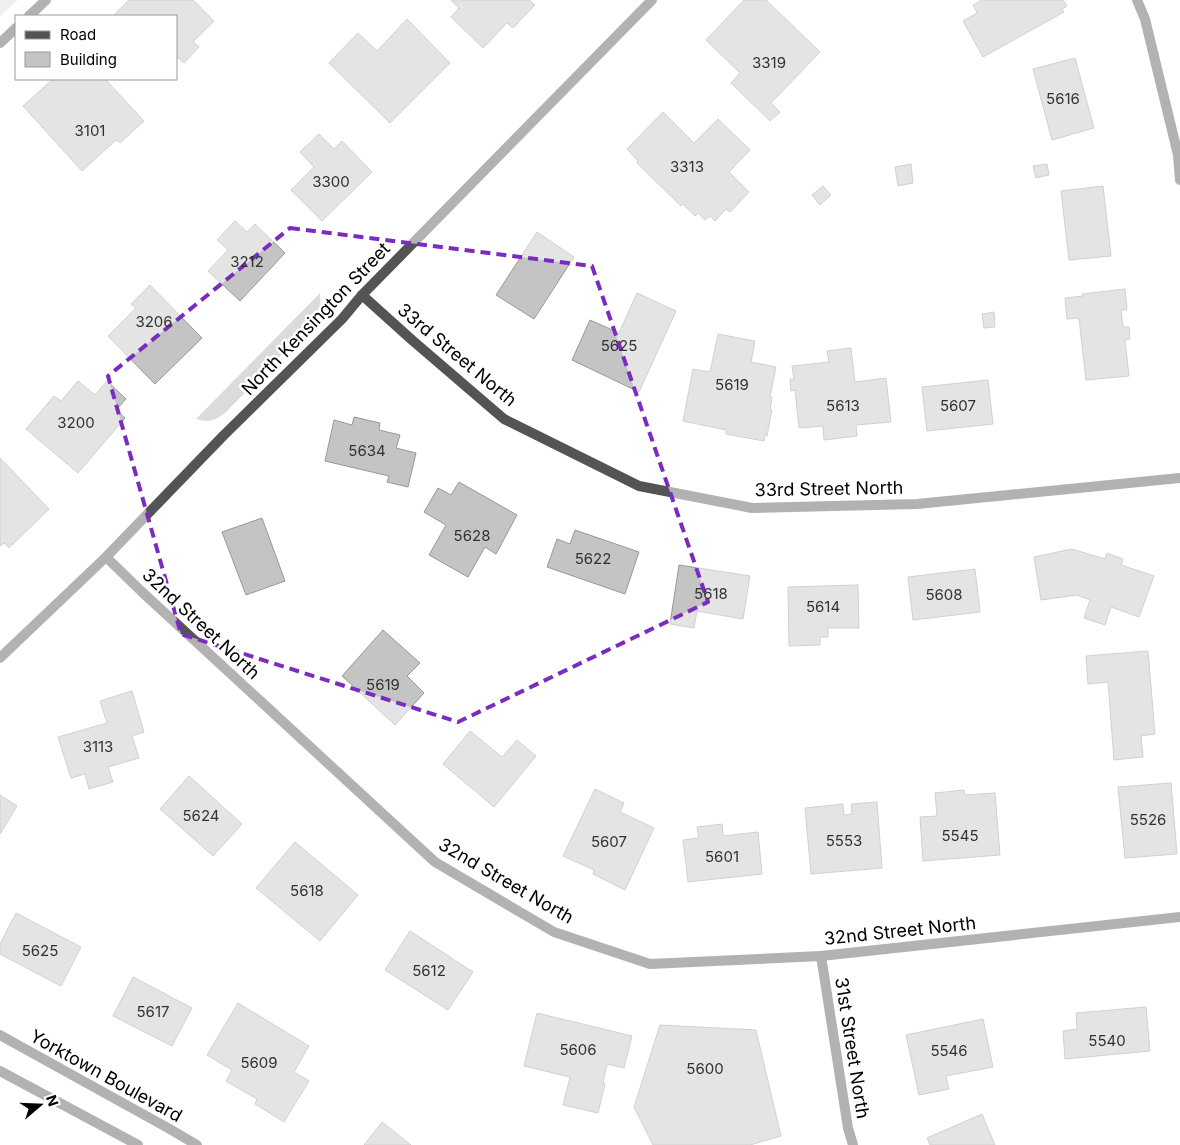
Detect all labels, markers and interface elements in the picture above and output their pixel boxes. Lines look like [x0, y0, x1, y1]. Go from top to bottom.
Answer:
legend [15, 15, 178, 80]
text: Road [60, 25, 96, 44]
text: Building [60, 50, 117, 69]
house number: 3319 [752, 53, 786, 72]
house number: 5616 [1046, 89, 1080, 108]
house number: 3101 [75, 121, 105, 140]
house number: 3313 [670, 157, 704, 176]
house number: 3300 [312, 172, 350, 191]
street label: North Kensington Street [237, 238, 394, 399]
house number: 3212 [230, 252, 264, 271]
street label: 33rd Street North [394, 299, 521, 410]
house number: 3206 [135, 312, 173, 331]
house number: 5625 [601, 336, 637, 355]
house number: 5619 [715, 375, 749, 394]
house number: 5613 [826, 396, 860, 415]
house number: 5607 [940, 396, 976, 415]
house number: 3200 [57, 413, 95, 432]
house number: 5634 [348, 441, 386, 460]
street label: 33rd Street North [755, 477, 903, 500]
house number: 5628 [454, 526, 490, 545]
house number: 5622 [575, 549, 611, 568]
street label: 32nd Street North [138, 564, 264, 683]
house number: 5618 [694, 584, 728, 603]
house number: 5608 [925, 585, 963, 604]
house number: 5614 [806, 597, 840, 616]
house number: 5619 [366, 675, 400, 694]
house number: 3113 [83, 737, 113, 756]
house number: 5624 [182, 806, 220, 825]
house number: 5526 [1130, 810, 1166, 829]
house number: 5545 [941, 826, 979, 845]
house number: 5553 [826, 831, 862, 850]
house number: 5607 [591, 832, 627, 851]
street label: 32nd Street North [435, 833, 578, 928]
house number: 5601 [705, 847, 739, 866]
house number: 5618 [290, 881, 324, 900]
street label: 32nd Street North [823, 912, 977, 949]
house number: 5625 [22, 941, 58, 960]
house number: 5612 [412, 961, 446, 980]
street label: 31st Street North [831, 976, 874, 1120]
house number: 5617 [136, 1002, 170, 1021]
street label: Yorktown Boulevard [27, 1025, 186, 1126]
house number: 5540 [1088, 1031, 1126, 1050]
house number: 5606 [559, 1040, 597, 1059]
house number: 5546 [930, 1041, 968, 1060]
house number: 5609 [240, 1053, 278, 1072]
house number: 5600 [686, 1059, 724, 1078]
north arrow [15, 1080, 65, 1130]
text: N [43, 1093, 63, 1108]

